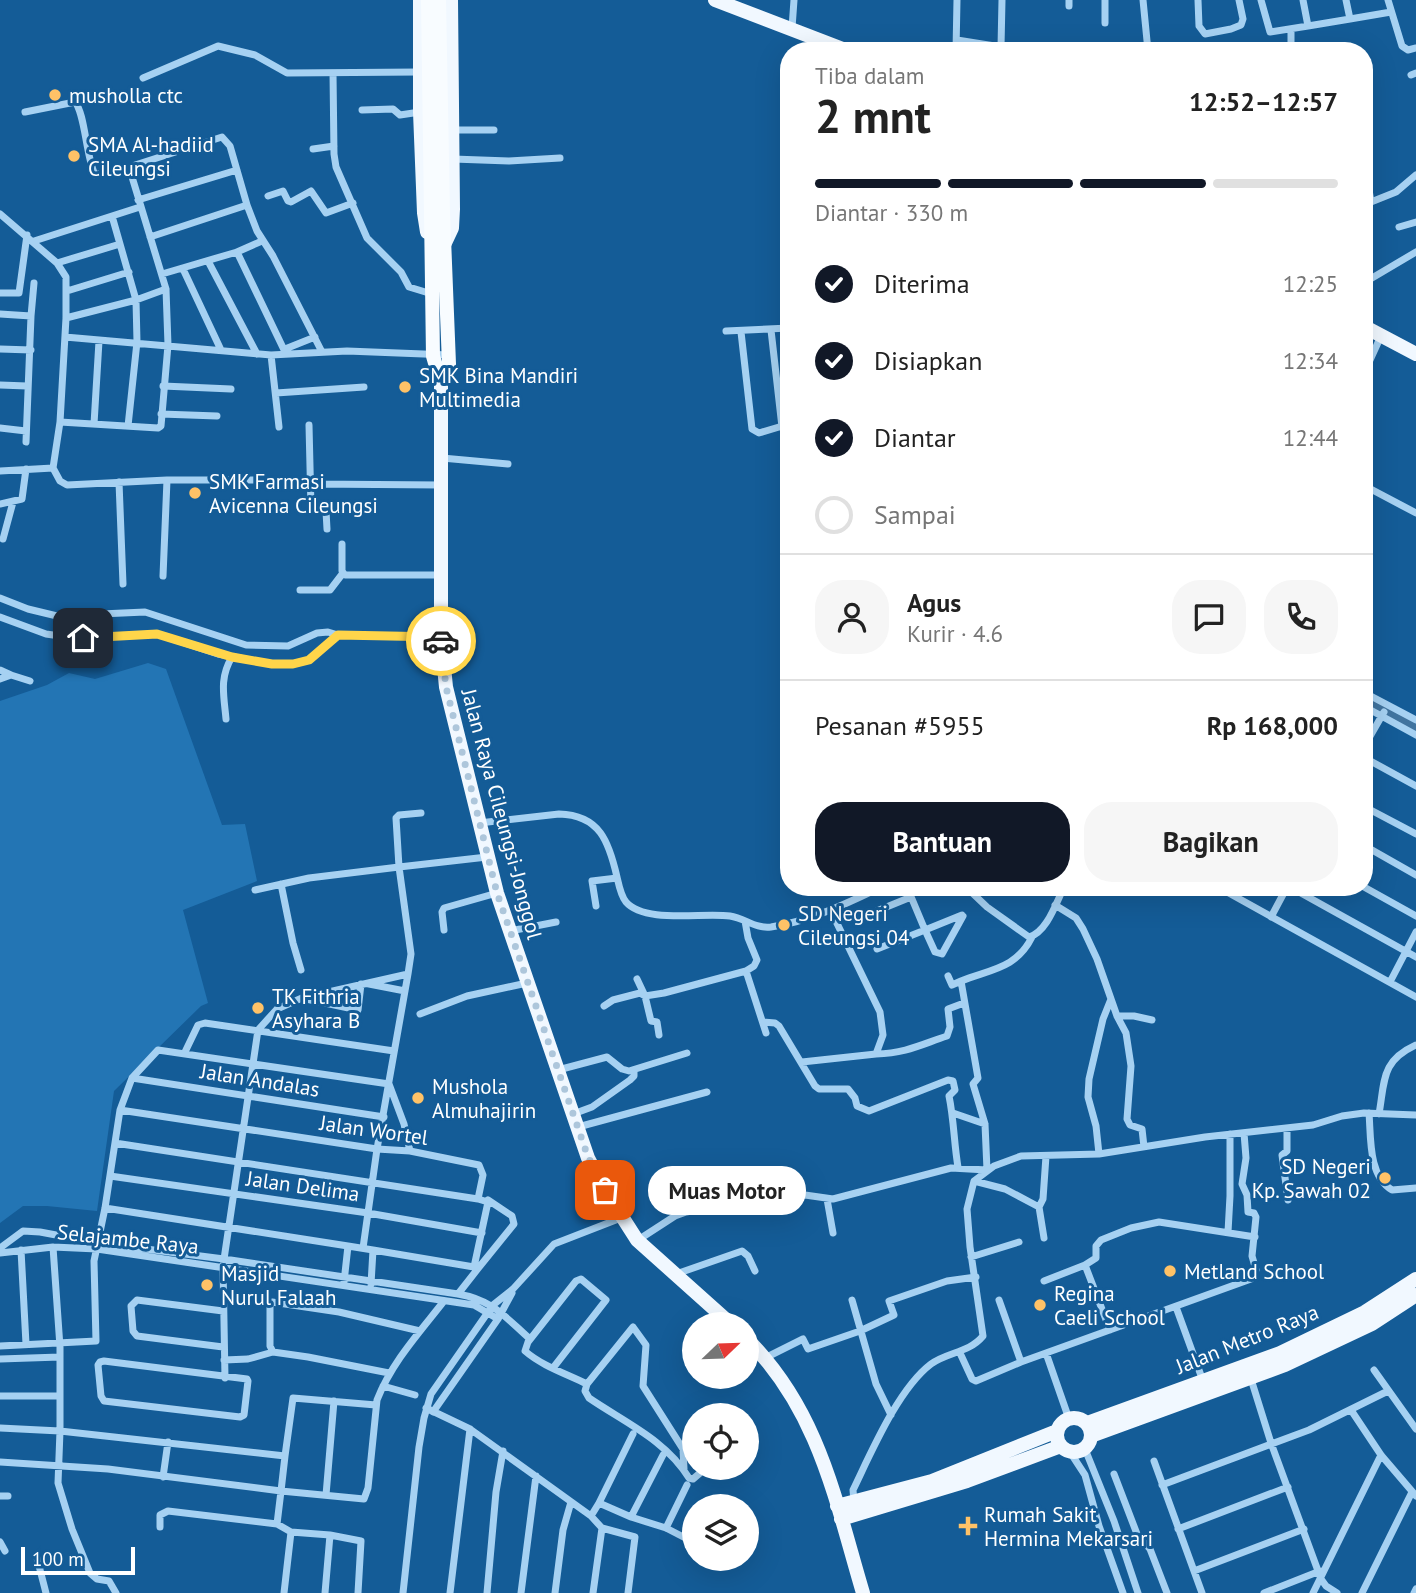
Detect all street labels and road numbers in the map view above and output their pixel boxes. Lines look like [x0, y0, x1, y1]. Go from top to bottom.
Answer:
street label: Jalan Raya Cileungsi-Jonggol [455, 685, 548, 942]
street label: Jalan Andalas [197, 1057, 322, 1103]
street label: Jalan Wortel [317, 1109, 430, 1151]
street label: Jalan Delima [244, 1165, 361, 1207]
street label: Selajambe Raya [56, 1218, 200, 1260]
street label: Jalan Metro Raya [1171, 1298, 1322, 1380]

